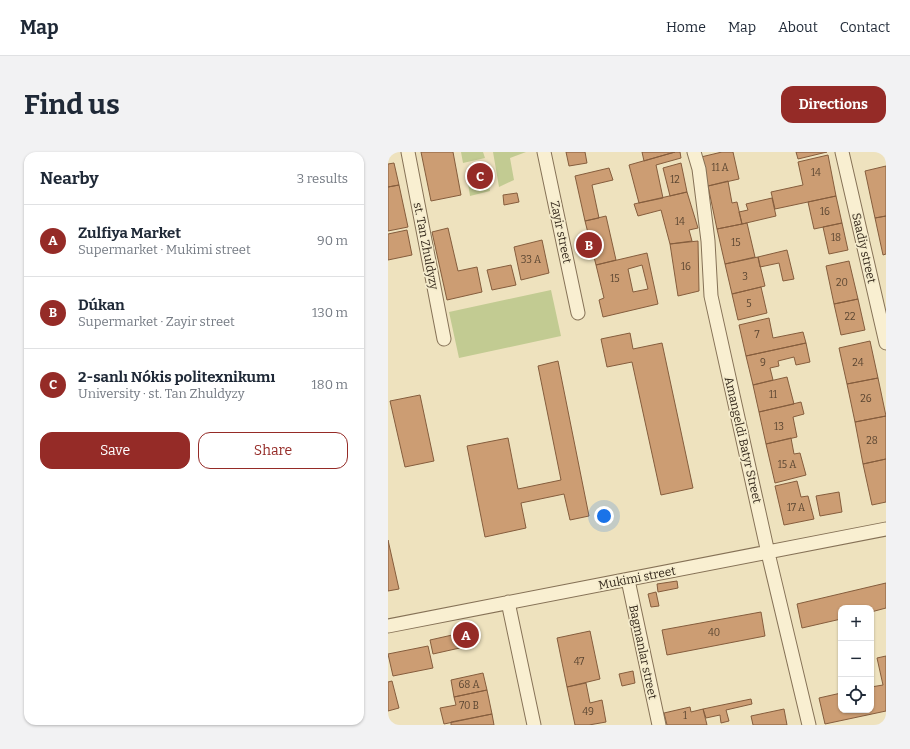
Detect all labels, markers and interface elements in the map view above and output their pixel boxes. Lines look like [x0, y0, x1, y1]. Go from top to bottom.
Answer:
text: Map [20, 16, 59, 39]
text: Home [666, 19, 706, 36]
text: Map [728, 19, 756, 36]
text: About [778, 19, 818, 36]
text: Contact [840, 19, 890, 36]
button: Directions [781, 86, 886, 123]
text: Find us [24, 88, 120, 121]
pin: C [467, 161, 493, 191]
house number: 11 А [711, 162, 730, 174]
house number: 14 [811, 167, 821, 179]
text: Nearby [40, 168, 99, 189]
text: 3 results [297, 171, 348, 186]
house number: 12 [670, 174, 680, 186]
street label: Zayir street [548, 199, 575, 265]
street label: st. Tan Zhuldyzy [411, 201, 441, 292]
house number: 16 [820, 206, 830, 218]
street label: Saadiy street [849, 211, 879, 285]
house number: 14 [675, 216, 685, 228]
text: Zulfiya Market [78, 224, 181, 242]
pin: B [576, 230, 602, 260]
house number: 18 [831, 232, 841, 244]
text: A [48, 233, 58, 248]
text: 90 m [317, 233, 348, 248]
house number: 15 [731, 237, 741, 249]
text: Supermarket · Mukimi street [78, 242, 251, 257]
house number: 33 А [521, 254, 542, 266]
house number: 16 [681, 261, 691, 273]
house number: 3 [742, 271, 748, 283]
house number: 15 [610, 273, 620, 285]
house number: 20 [836, 277, 848, 289]
text: Dúkan [78, 296, 125, 314]
house number: 5 [746, 298, 752, 310]
text: B [49, 305, 57, 320]
text: 130 m [312, 305, 348, 320]
house number: 22 [845, 311, 855, 323]
text: Supermarket · Zayir street [78, 314, 235, 329]
house number: 7 [754, 329, 760, 341]
house number: 9 [760, 357, 766, 369]
house number: 24 [852, 357, 864, 369]
text: 2-sanlı Nókis politexnikumı [78, 368, 275, 386]
street label: Amangeldi Batyr Street [722, 375, 765, 505]
text: C [49, 377, 57, 392]
text: 180 m [312, 377, 348, 392]
text: University · st. Tan Zhuldyzy [78, 386, 245, 401]
house number: 11 [769, 389, 777, 401]
house number: 26 [860, 393, 872, 405]
house number: 13 [774, 421, 784, 433]
button: Save [40, 432, 190, 469]
button: Share [198, 432, 348, 469]
house number: 28 [866, 435, 878, 447]
house number: 15 А [778, 459, 797, 471]
house number: 17 А [787, 502, 806, 514]
your location [594, 506, 614, 526]
street label: Mukimi street [597, 564, 677, 592]
street label: Bagmanlar street [626, 603, 660, 701]
map controls [838, 605, 874, 713]
button: + [838, 605, 874, 641]
pin: A [453, 620, 479, 650]
house number: 40 [708, 627, 720, 639]
button: − [838, 641, 874, 677]
house number: 47 [574, 656, 584, 668]
button: locate [838, 677, 874, 713]
house number: 68 А [459, 679, 480, 691]
house number: 70 В [459, 700, 479, 712]
house number: 49 [582, 706, 594, 718]
house number: 1 [683, 710, 687, 722]

